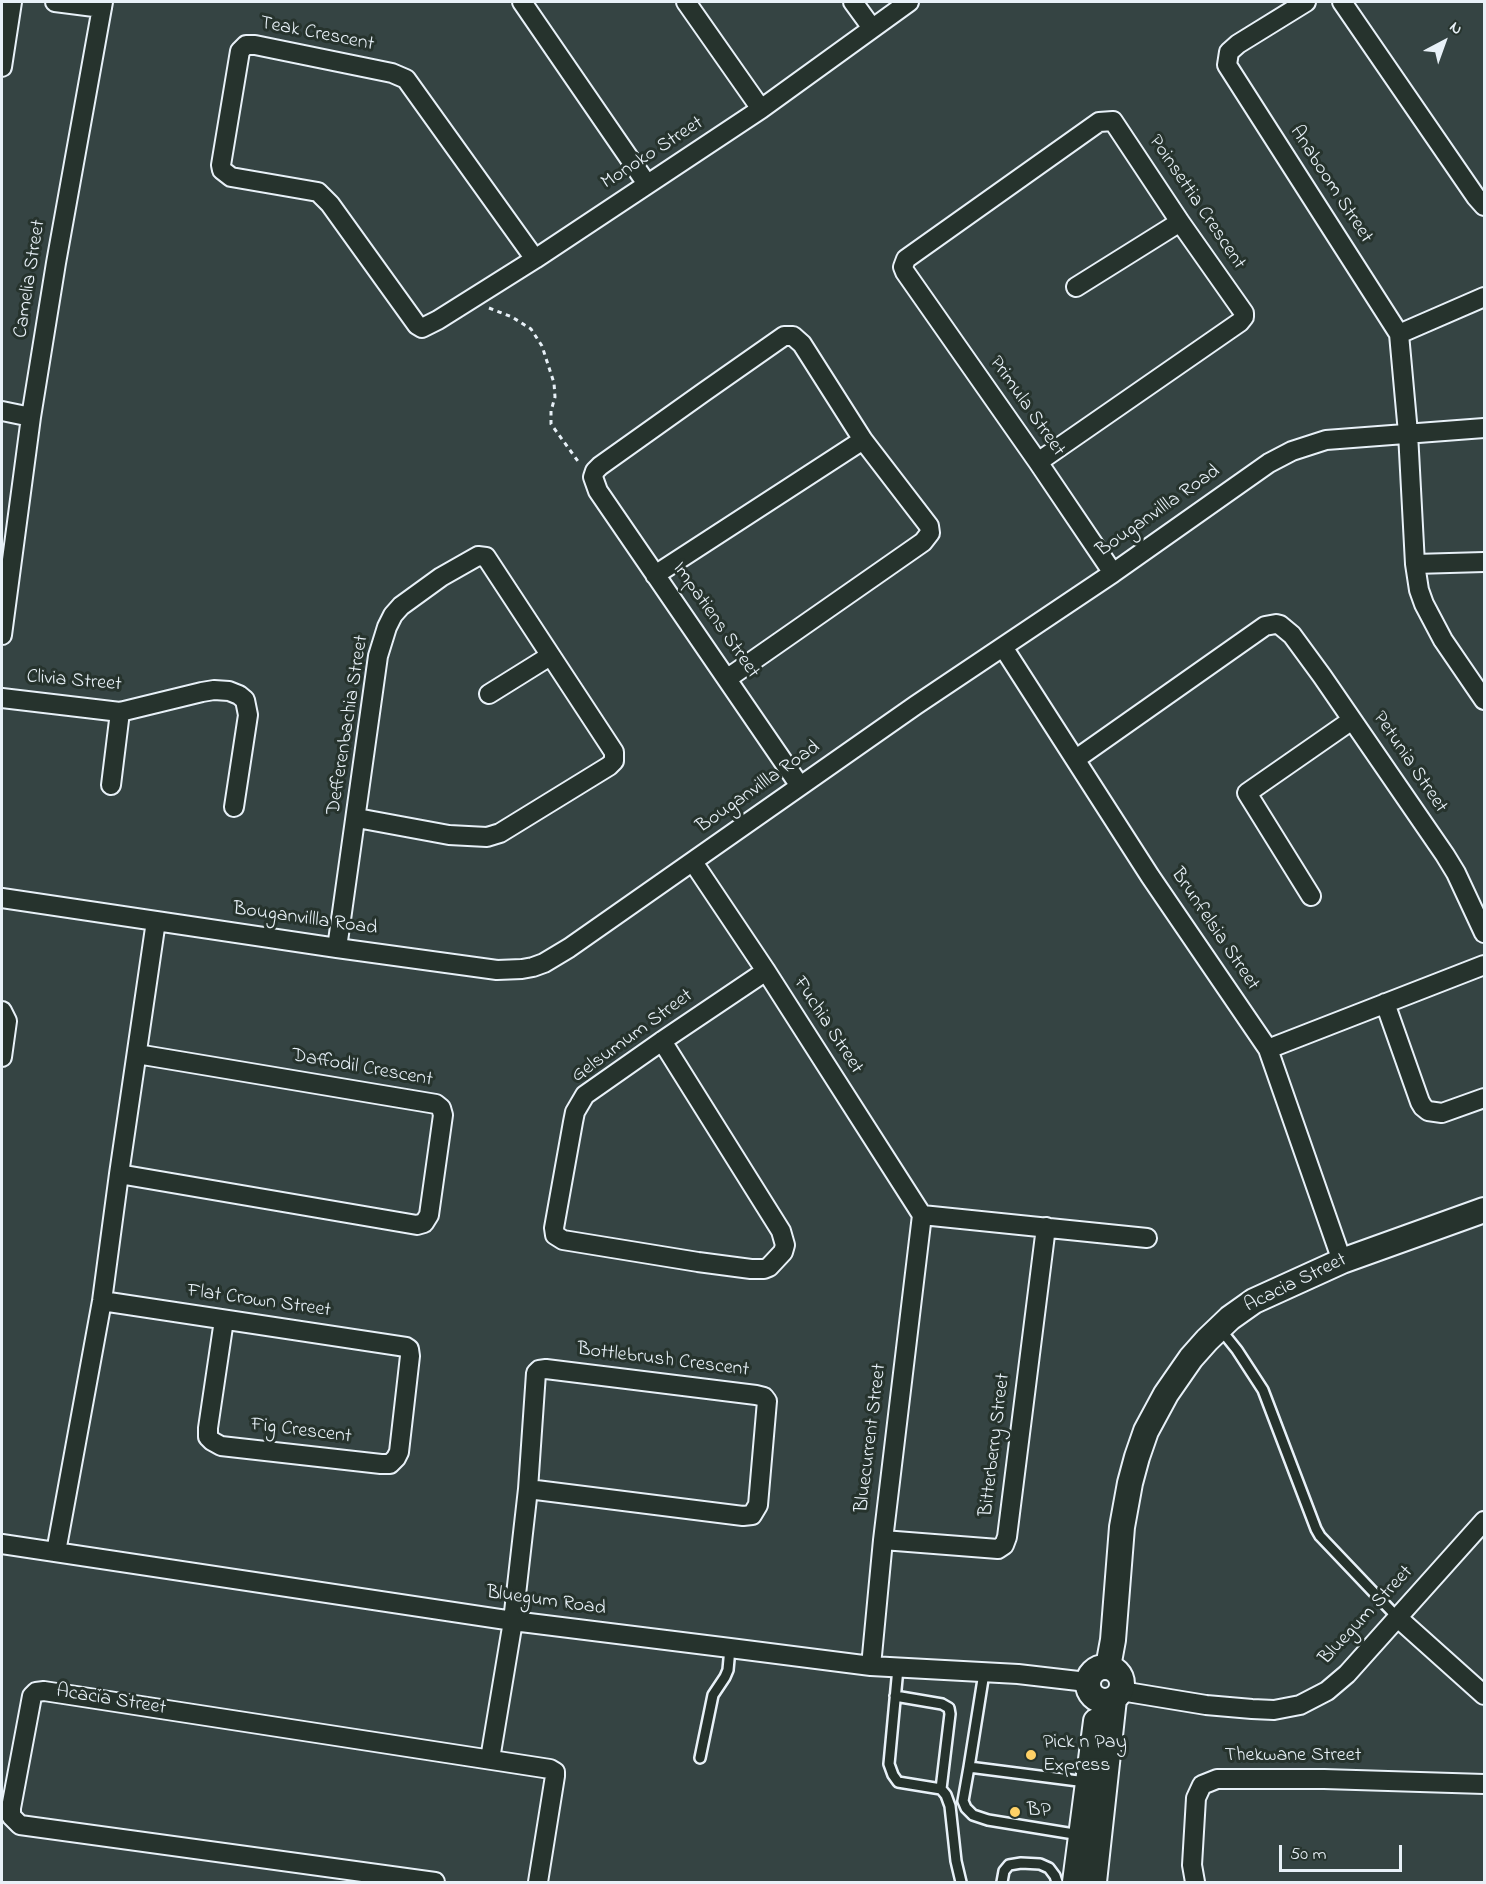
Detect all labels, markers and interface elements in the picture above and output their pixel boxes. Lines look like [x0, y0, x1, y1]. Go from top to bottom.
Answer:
street label: Teak Crescent [258, 12, 376, 58]
north arrow [1414, 12, 1474, 72]
text: N [1444, 16, 1468, 41]
street label: Monoko Street [598, 112, 708, 196]
street label: Anaboom Street [1283, 122, 1377, 248]
street label: Poinsettia Crescent [1142, 131, 1250, 275]
street label: Camelia Street [10, 218, 52, 340]
street label: Primula Street [983, 352, 1069, 462]
street label: Bouganvillla Road [1092, 460, 1226, 564]
street label: Impatiens Street [666, 558, 764, 684]
street label: Defferenbachia Street [323, 633, 375, 817]
street label: Clivia Street [25, 666, 123, 698]
street label: Petunia Street [1366, 708, 1452, 818]
street label: Bouganvillla Road [692, 736, 826, 840]
street label: Brunfelsia Street [1164, 864, 1264, 996]
street label: Bouganvillla Road [231, 898, 379, 942]
street label: Fuchia Street [787, 973, 867, 1079]
street label: Gelsumum Street [568, 985, 698, 1089]
street label: Daffodil Crescent [290, 1045, 434, 1093]
street label: Acacia Street [1241, 1249, 1351, 1319]
street label: Flat Crown Street [186, 1280, 332, 1324]
street label: Bottlebrush Crescent [576, 1339, 750, 1383]
street label: Bluecurrent Street [851, 1362, 893, 1514]
street label: Bitterberry Street [975, 1372, 1017, 1518]
street label: Fig Crescent [249, 1414, 353, 1450]
street label: Bluegum Street [1315, 1561, 1419, 1671]
street label: Bluegum Road [485, 1582, 607, 1622]
street label: Acacia Street [54, 1680, 168, 1722]
place label: Pick n Pay Express [1043, 1732, 1127, 1779]
street label: Thekwane Street [1225, 1745, 1361, 1769]
marker: Pick n Pay Express [1024, 1748, 1038, 1762]
place label: BP [1027, 1800, 1051, 1824]
marker: BP [1008, 1805, 1022, 1819]
scale bar [1282, 1833, 1405, 1871]
text: 50 m [1290, 1842, 1327, 1868]

